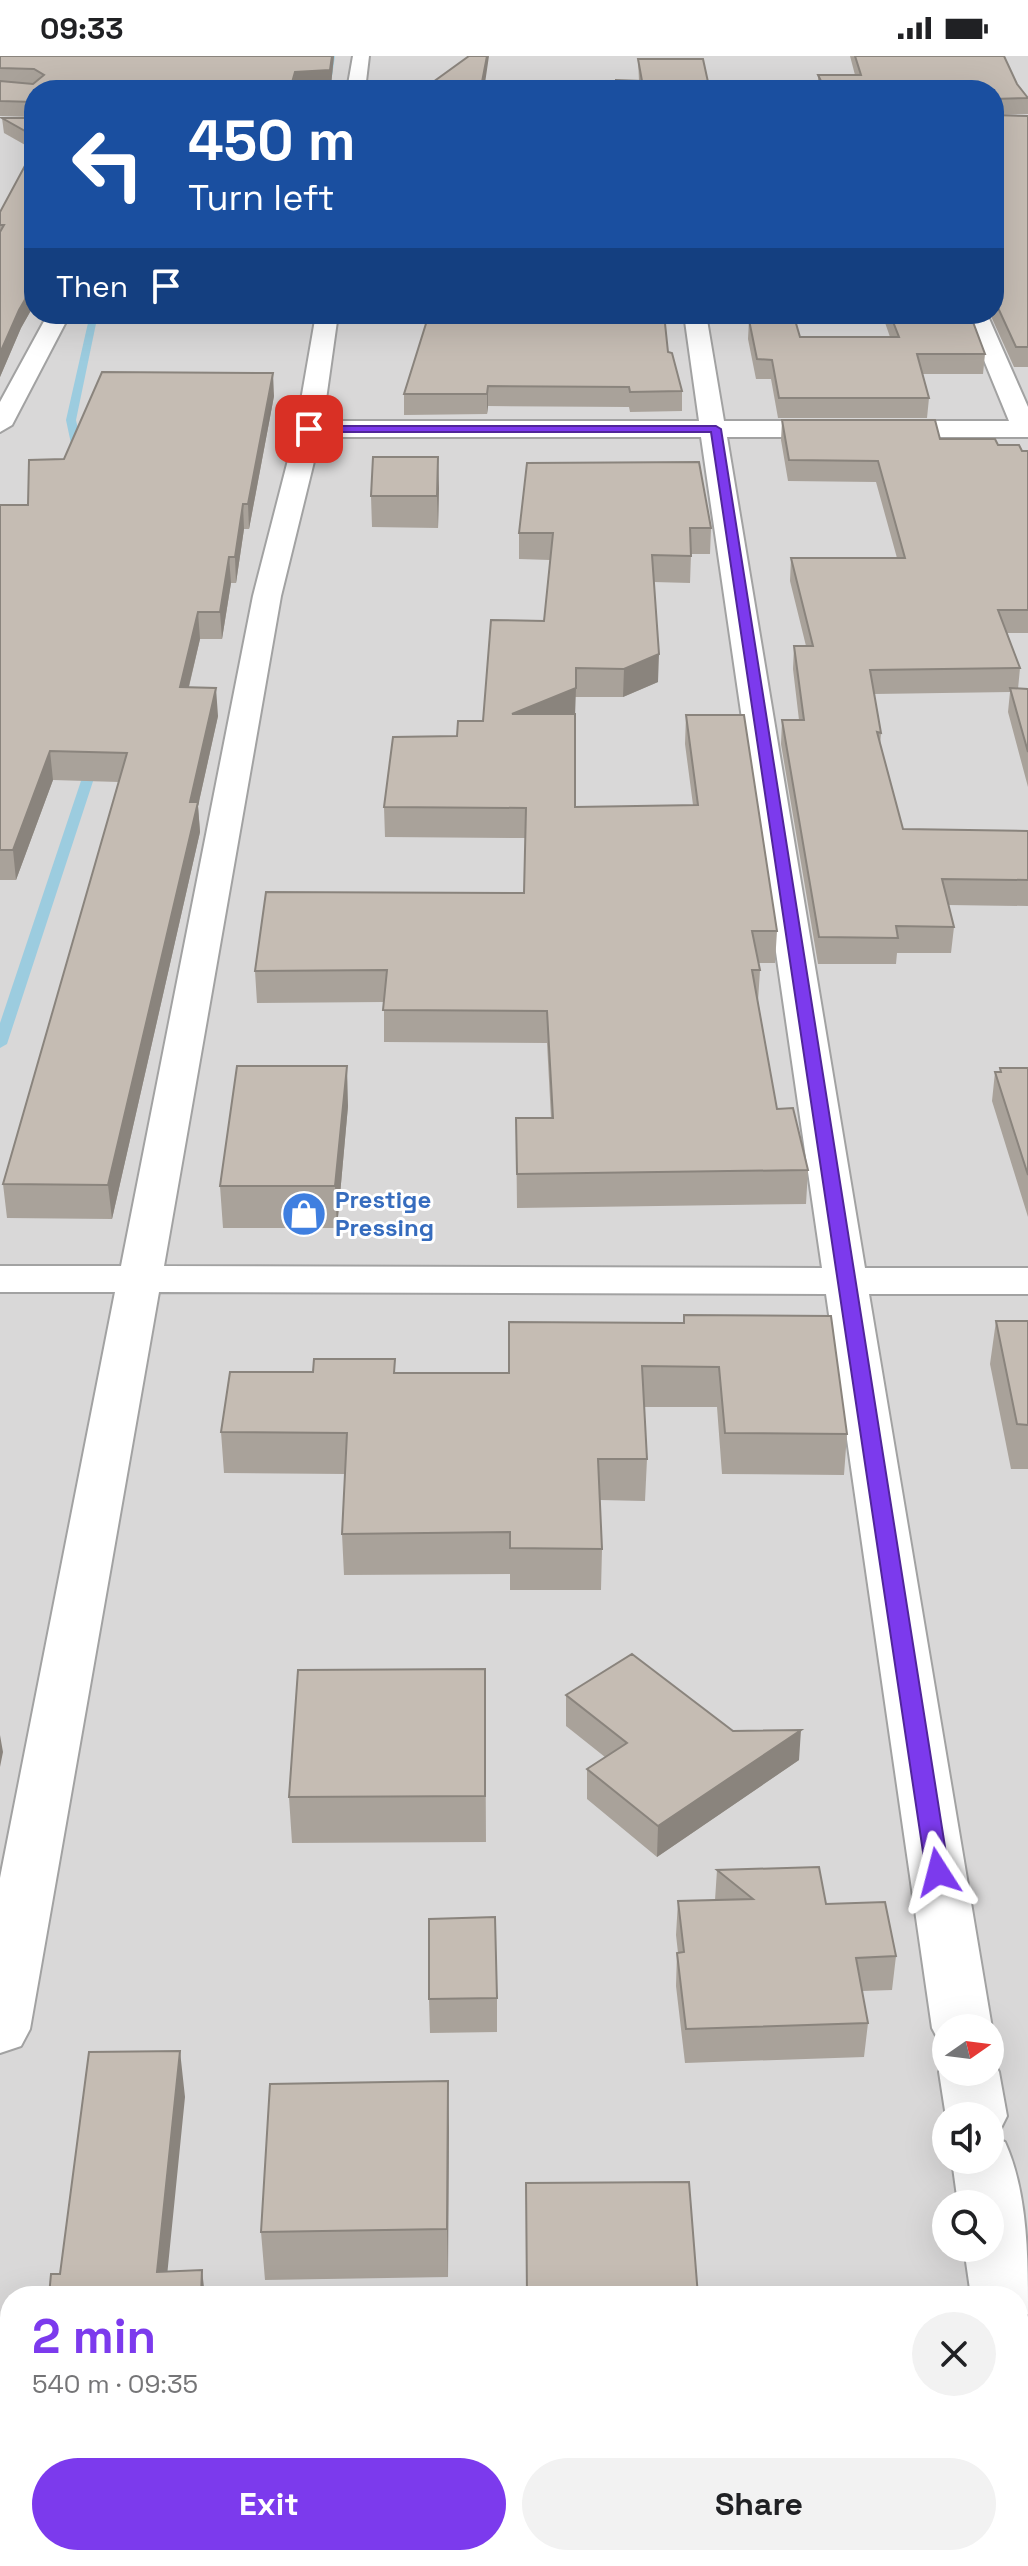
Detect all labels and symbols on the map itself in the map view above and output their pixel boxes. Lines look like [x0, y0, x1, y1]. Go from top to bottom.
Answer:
pin [275, 395, 343, 463]
place label: Prestige Pressing [335, 1184, 434, 1243]
shop icon: Prestige Pressing [280, 1190, 328, 1238]
position arrow [896, 1830, 980, 1914]
north arrow [932, 2014, 1004, 2086]

